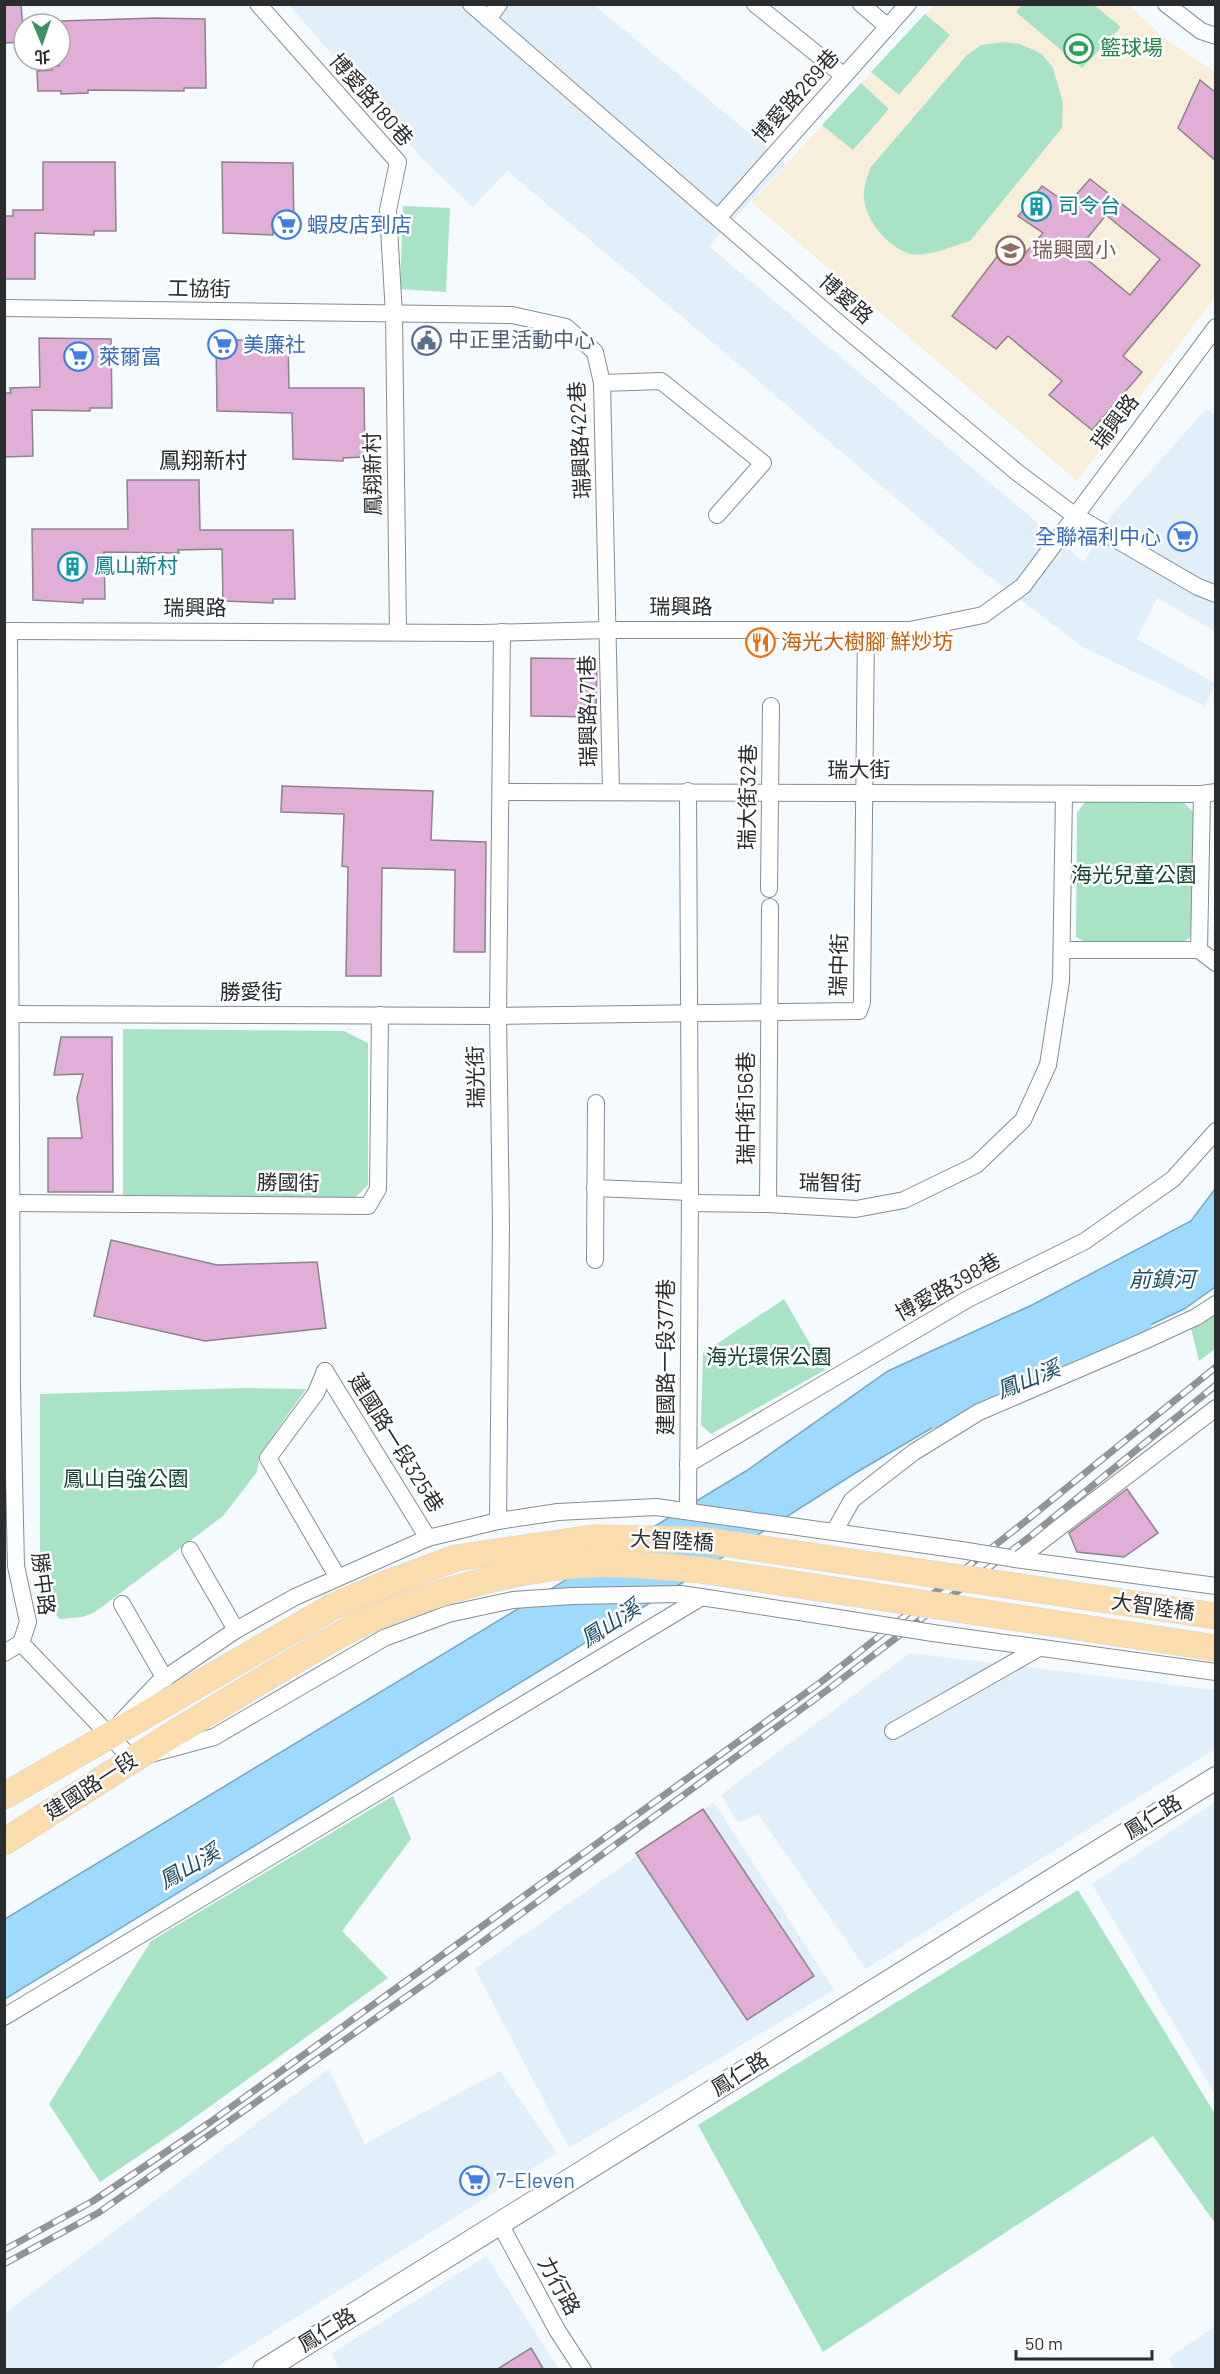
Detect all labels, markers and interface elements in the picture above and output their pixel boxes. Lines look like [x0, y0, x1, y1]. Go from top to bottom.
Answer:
north arrow [12, 12, 72, 72]
sports icon: 籃球場 [1063, 32, 1095, 64]
place label: 籃球場 [1100, 34, 1163, 59]
street label: 博愛路269巷 [746, 43, 843, 147]
text: 北 [34, 48, 51, 67]
street label: 博愛路180巷 [325, 48, 419, 150]
building icon: 司令台 [1021, 190, 1053, 222]
place label: 司令台 [1058, 192, 1121, 217]
supermarket icon: 蝦皮店到店 [270, 209, 302, 241]
place label: 蝦皮店到店 [307, 211, 412, 236]
school or university icon: 瑞興國小 [995, 234, 1027, 266]
place label: 瑞興國小 [1032, 236, 1116, 261]
street label: 博愛路 [815, 268, 879, 328]
street label: 工協街 [167, 274, 231, 301]
public building icon: 中正里活動中心 [411, 324, 443, 356]
place label: 中正里活動中心 [448, 326, 595, 351]
supermarket icon: 美廉社 [206, 329, 238, 361]
place label: 美廉社 [243, 331, 306, 356]
supermarket icon: 萊爾富 [62, 341, 94, 373]
place label: 萊爾富 [99, 343, 162, 368]
street label: 瑞興路422巷 [563, 380, 594, 500]
street label: 瑞興路 [1085, 388, 1143, 454]
street label: 鳳翔新村 [358, 432, 385, 516]
district label: 鳳翔新村 [159, 446, 247, 472]
supermarket icon: 全聯福利中心 [1166, 521, 1198, 553]
place label: 全聯福利中心 [1035, 523, 1161, 548]
building icon: 鳳山新村 [57, 550, 89, 582]
place label: 鳳山新村 [94, 552, 178, 577]
street label: 瑞興路 [650, 593, 713, 618]
street label: 瑞興路 [164, 594, 227, 619]
restaurant icon: 海光大樹腳 鮮炒坊 [744, 626, 776, 658]
place label: 海光大樹腳 鮮炒坊 [781, 628, 953, 653]
street label: 瑞興路471巷 [573, 655, 600, 767]
street label: 瑞大街32巷 [733, 744, 760, 850]
street label: 瑞大街 [828, 756, 891, 781]
park label: 海光兒童公園 [1071, 861, 1197, 886]
street label: 瑞中街 [824, 933, 851, 997]
street label: 勝愛街 [220, 978, 283, 1003]
street label: 瑞光街 [461, 1045, 488, 1109]
street label: 瑞中街156巷 [732, 1052, 757, 1164]
street label: 勝國街 [256, 1168, 320, 1195]
street label: 瑞智街 [798, 1168, 862, 1195]
street label: 博愛路398巷 [890, 1246, 1004, 1325]
water label: 前鎮河 [1129, 1265, 1199, 1291]
street label: 建國路一段377巷 [652, 1279, 677, 1435]
park label: 海光環保公園 [706, 1343, 832, 1368]
water label: 鳳山溪 [992, 1353, 1066, 1402]
street label: 建國路一段325巷 [345, 1368, 450, 1516]
park label: 鳳山自強公園 [63, 1465, 189, 1490]
street label: 大智陸橋 [629, 1525, 715, 1554]
street label: 勝中路 [28, 1551, 61, 1617]
street label: 大智陸橋 [1110, 1587, 1197, 1624]
water label: 鳳山溪 [575, 1592, 647, 1651]
street label: 建國路一段 [39, 1746, 141, 1824]
street label: 鳳仁路 [1119, 1788, 1186, 1843]
water label: 鳳山溪 [153, 1836, 226, 1893]
street label: 鳳仁路 [706, 2045, 773, 2100]
supermarket icon: 7-Eleven [459, 2165, 491, 2197]
place label: 7-Eleven [496, 2167, 575, 2192]
street label: 力行路 [534, 2252, 587, 2319]
street label: 鳳仁路 [293, 2301, 360, 2356]
scale bar [1016, 2323, 1152, 2361]
text: 50 m [1025, 2332, 1063, 2354]

